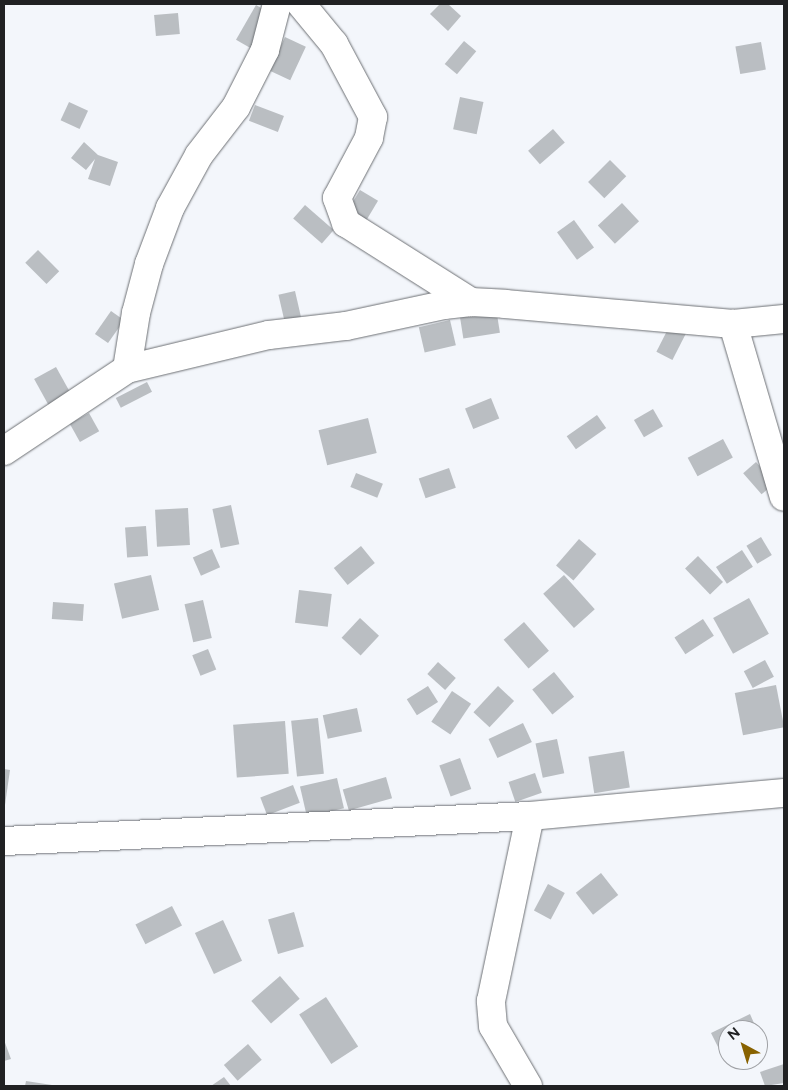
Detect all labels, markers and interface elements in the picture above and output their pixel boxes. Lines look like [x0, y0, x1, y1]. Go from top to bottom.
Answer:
north arrow [718, 1020, 768, 1070]
text: N [724, 1024, 743, 1044]

